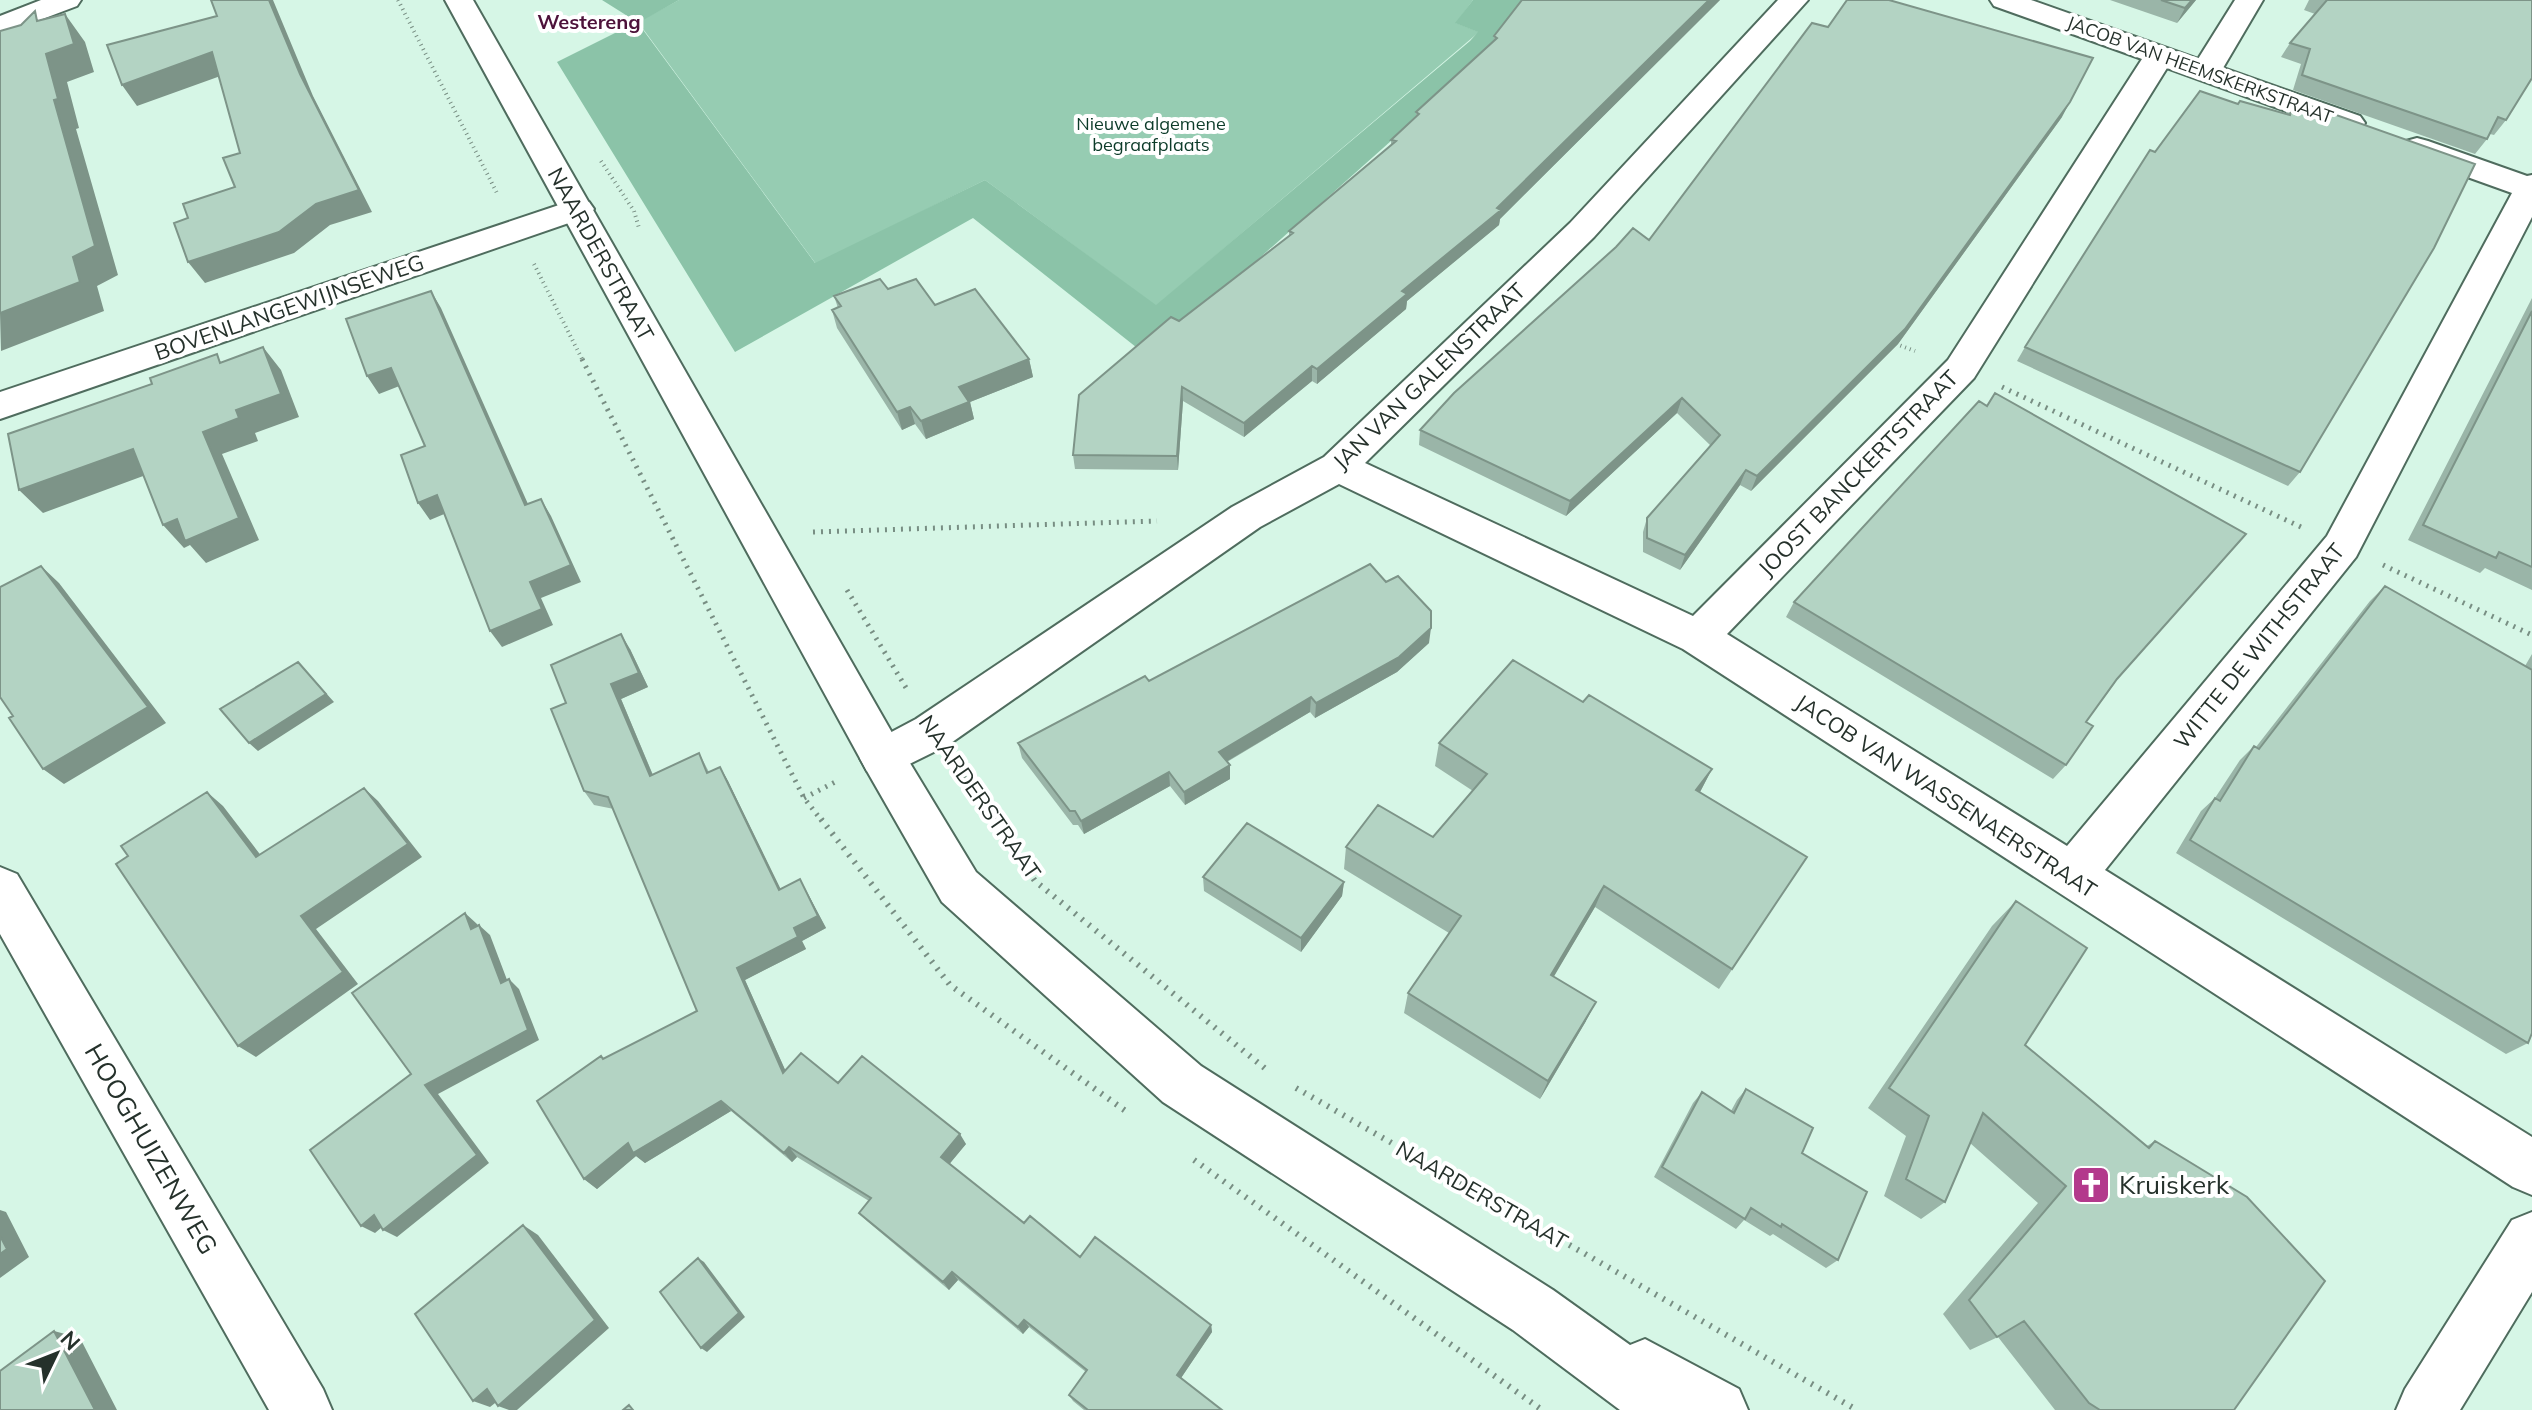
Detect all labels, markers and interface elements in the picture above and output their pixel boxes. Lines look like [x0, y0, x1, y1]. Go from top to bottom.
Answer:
district label: Westereng [537, 9, 641, 34]
street label: JACOB VAN HEEMSKERKSTRAAT [2064, 11, 2337, 129]
park label: Nieuwe algemene begraafplaats [1076, 112, 1226, 156]
street label: NAARDERSTRAAT [542, 162, 660, 346]
street label: BOVENLANGEWIJNSEWEG [151, 248, 427, 366]
street label: JAN VAN GALENSTRAAT [1327, 277, 1531, 475]
street label: JOOST BANCKERTSTRAAT [1752, 364, 1964, 582]
street label: WITTE DE WITHSTRAAT [2167, 537, 2351, 755]
street label: JACOB VAN WASSENAERSTRAAT [1790, 688, 2102, 904]
street label: NAARDERSTRAAT [913, 709, 1047, 885]
street label: HOOGHUIZENWEG [78, 1037, 225, 1260]
street label: NAARDERSTRAAT [1391, 1134, 1573, 1256]
church icon: Kruiskerk [2070, 1164, 2112, 1206]
place label: Kruiskerk [2119, 1168, 2230, 1201]
north arrow [16, 1314, 96, 1394]
text: N [55, 1325, 87, 1356]

